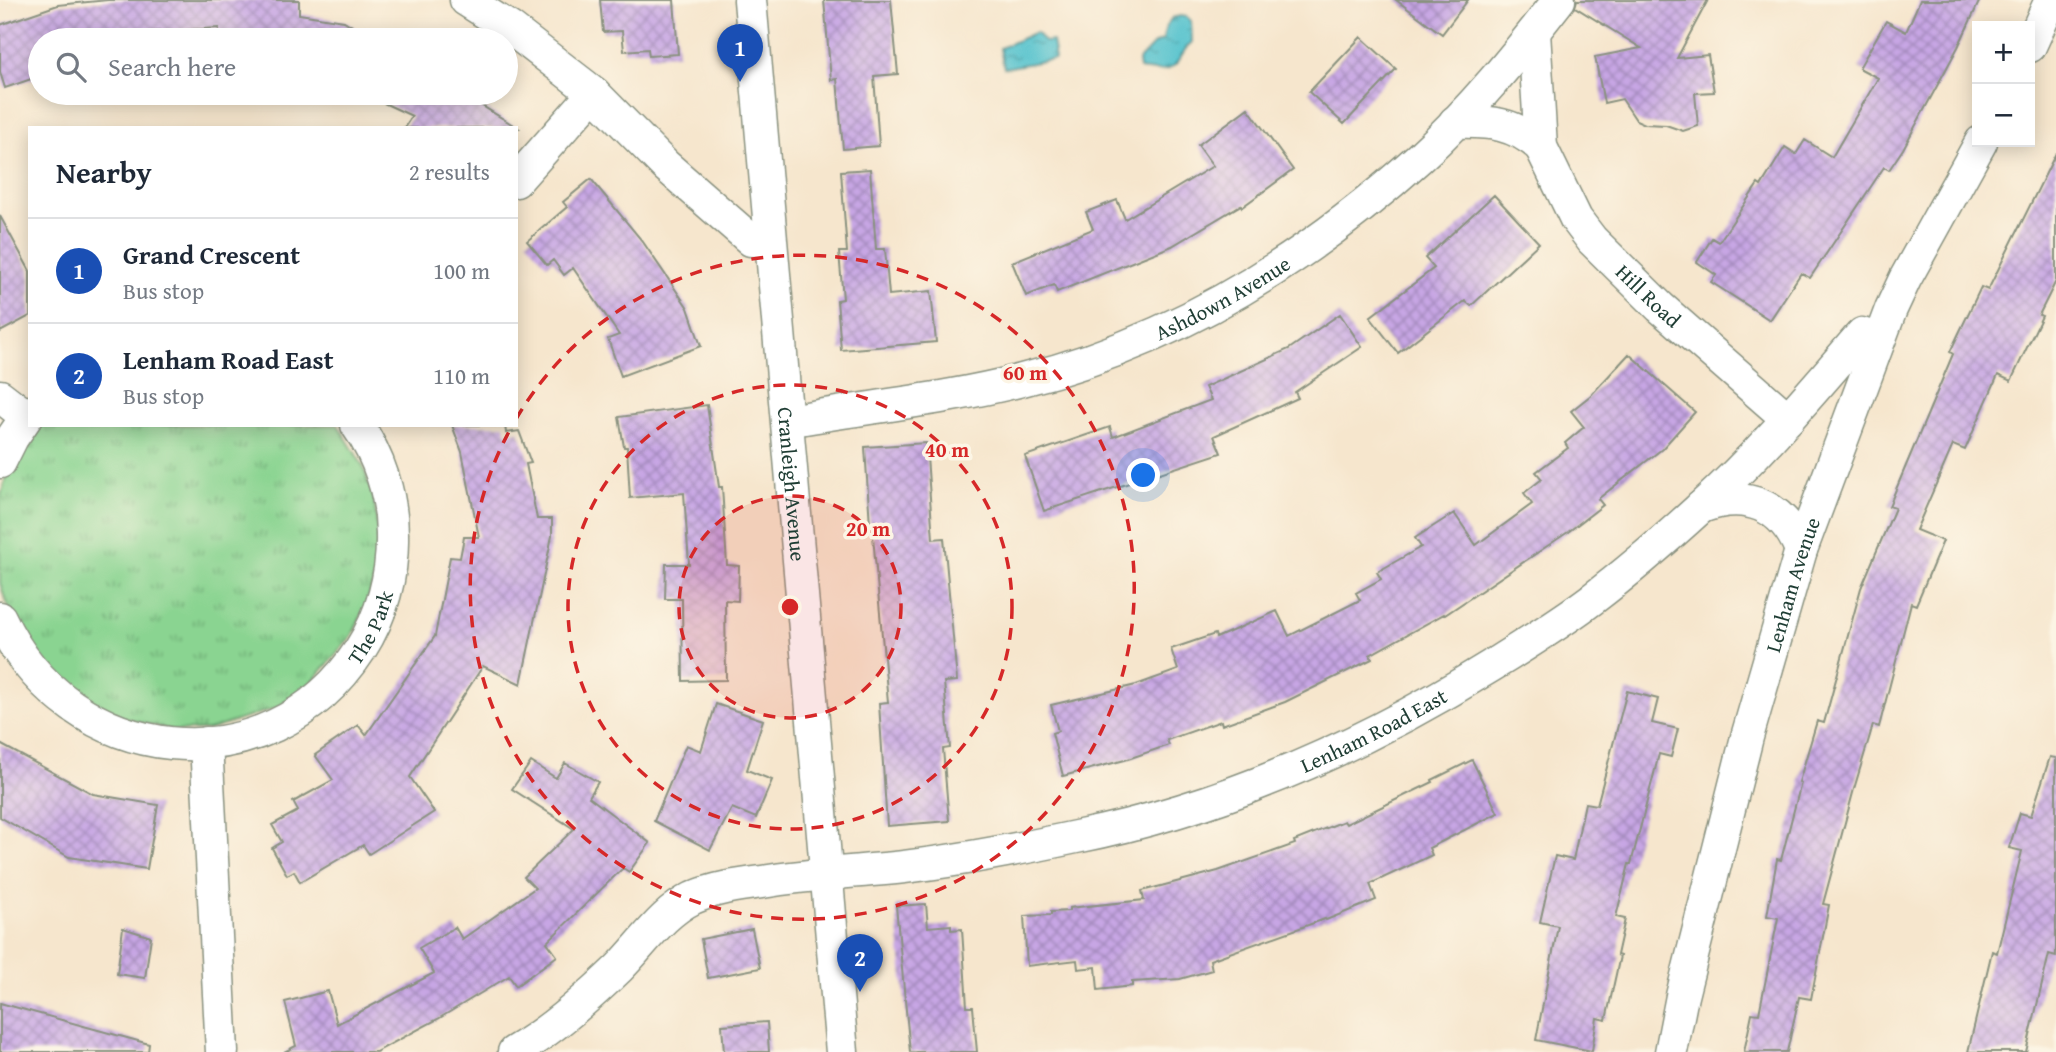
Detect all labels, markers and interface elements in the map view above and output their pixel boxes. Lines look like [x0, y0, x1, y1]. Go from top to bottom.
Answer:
map controls [1972, 21, 2035, 147]
button: + [1972, 21, 2035, 84]
pin: 1 [717, 24, 763, 82]
search box [28, 28, 518, 105]
text: Search here [108, 47, 236, 86]
icon: search [52, 48, 90, 86]
button: − [1972, 84, 2035, 147]
text: Nearby [56, 150, 152, 194]
text: 2 results [409, 155, 490, 188]
text: Grand Crescent [123, 235, 300, 274]
street label: Ashdown Avenue [1150, 248, 1296, 348]
text: 1 [73, 254, 85, 287]
text: 100 m [433, 254, 490, 287]
street label: Hill Road [1609, 256, 1689, 335]
text: Bus stop [123, 274, 204, 307]
text: Lenham Road East [123, 340, 334, 379]
text: 60 m [1003, 357, 1047, 388]
text: 2 [73, 359, 85, 392]
text: 110 m [433, 359, 490, 392]
text: Bus stop [123, 379, 204, 412]
street label: Cranleigh Avenue [770, 406, 815, 563]
text: 40 m [925, 434, 969, 465]
your location [1126, 458, 1160, 492]
street label: Lenham Avenue [1757, 512, 1828, 656]
text: 20 m [846, 513, 890, 544]
street label: The Park [339, 586, 401, 670]
centre of rings [778, 595, 802, 619]
street label: Lenham Road East [1295, 680, 1453, 780]
pin: 2 [837, 934, 883, 992]

